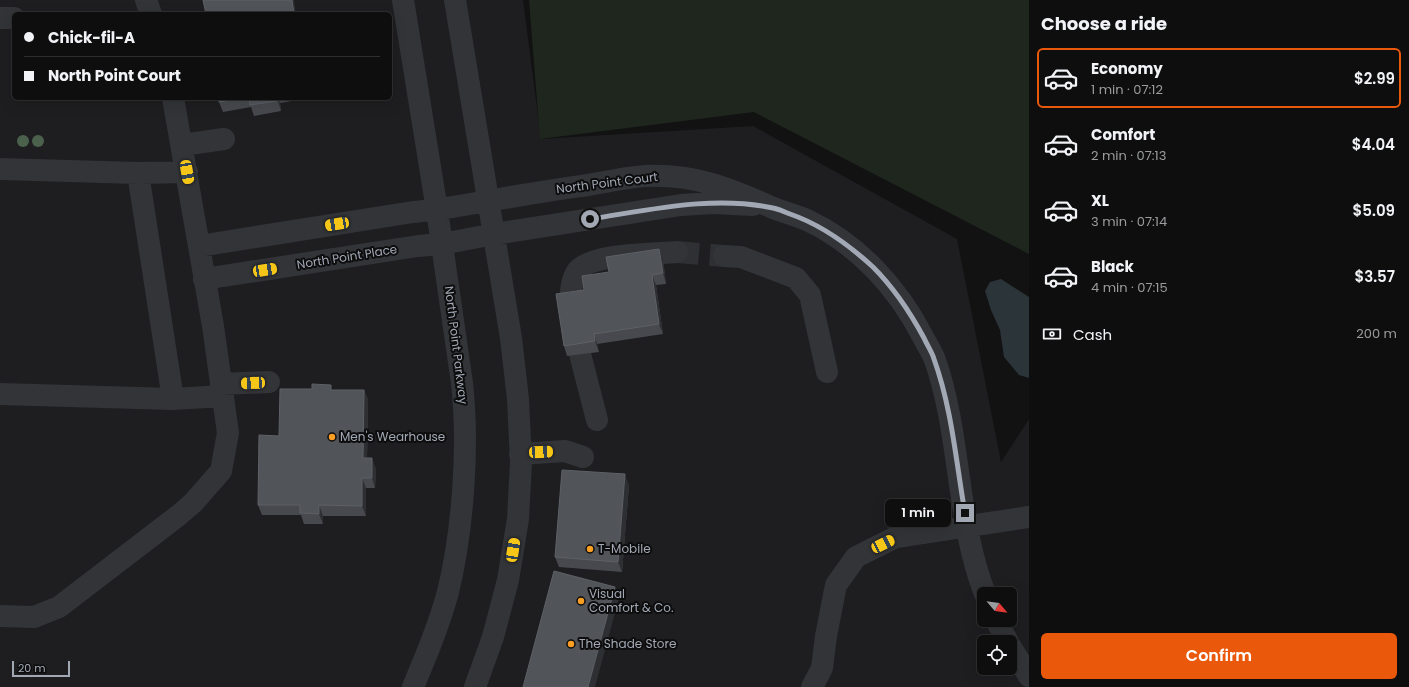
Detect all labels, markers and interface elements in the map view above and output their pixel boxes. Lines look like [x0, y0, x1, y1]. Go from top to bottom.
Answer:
text: Choose a ride [1041, 11, 1167, 36]
text: Chick-fil-A [48, 27, 135, 48]
text: Economy [1091, 58, 1163, 79]
icon: car [1043, 60, 1079, 96]
text: North Point Court [48, 65, 181, 86]
text: $2.99 [1354, 68, 1395, 89]
text: 1 min · 07:12 [1091, 80, 1163, 99]
text: Comfort [1091, 124, 1155, 145]
icon: car [1043, 126, 1079, 162]
text: $4.04 [1352, 134, 1395, 155]
text: 2 min · 07:13 [1091, 146, 1166, 165]
car [179, 159, 195, 185]
street label: North Point Court [555, 168, 659, 197]
text: XL [1091, 190, 1109, 211]
icon: car [1043, 192, 1079, 228]
text: $5.09 [1353, 200, 1395, 221]
route start [581, 210, 599, 228]
text: 3 min · 07:14 [1091, 212, 1167, 231]
car [324, 216, 350, 232]
street label: North Point Place [296, 240, 398, 273]
text: Black [1091, 256, 1134, 277]
icon: car [1043, 258, 1079, 294]
car [252, 262, 278, 278]
text: $3.57 [1354, 266, 1395, 287]
text: 4 min · 07:15 [1091, 278, 1168, 297]
street label: North Point Parkway [441, 285, 472, 405]
icon: cash [1041, 323, 1063, 345]
text: Cash [1073, 324, 1112, 345]
text: 200 m [1356, 324, 1397, 343]
car [241, 376, 265, 390]
place label: Men's Wearhouse [340, 428, 445, 445]
marker: Men's Wearhouse [327, 432, 337, 442]
car [529, 445, 553, 459]
callout: 1 min [885, 499, 951, 527]
text: 1 min [901, 503, 935, 522]
route end [956, 504, 974, 522]
car [870, 533, 896, 555]
car [505, 537, 521, 563]
place label: T-Mobile [598, 540, 651, 557]
marker: T-Mobile [585, 544, 595, 554]
place label: Visual Comfort & Co. [589, 585, 674, 616]
north arrow [977, 587, 1017, 627]
map controls [977, 587, 1017, 675]
marker: Visual Comfort & Co. [576, 596, 586, 606]
button: Confirm [1041, 633, 1397, 679]
place label: The Shade Store [579, 635, 676, 652]
button: locate [977, 635, 1017, 675]
marker: The Shade Store [566, 639, 576, 649]
scale bar [12, 659, 70, 678]
text: 20 m [18, 660, 46, 676]

